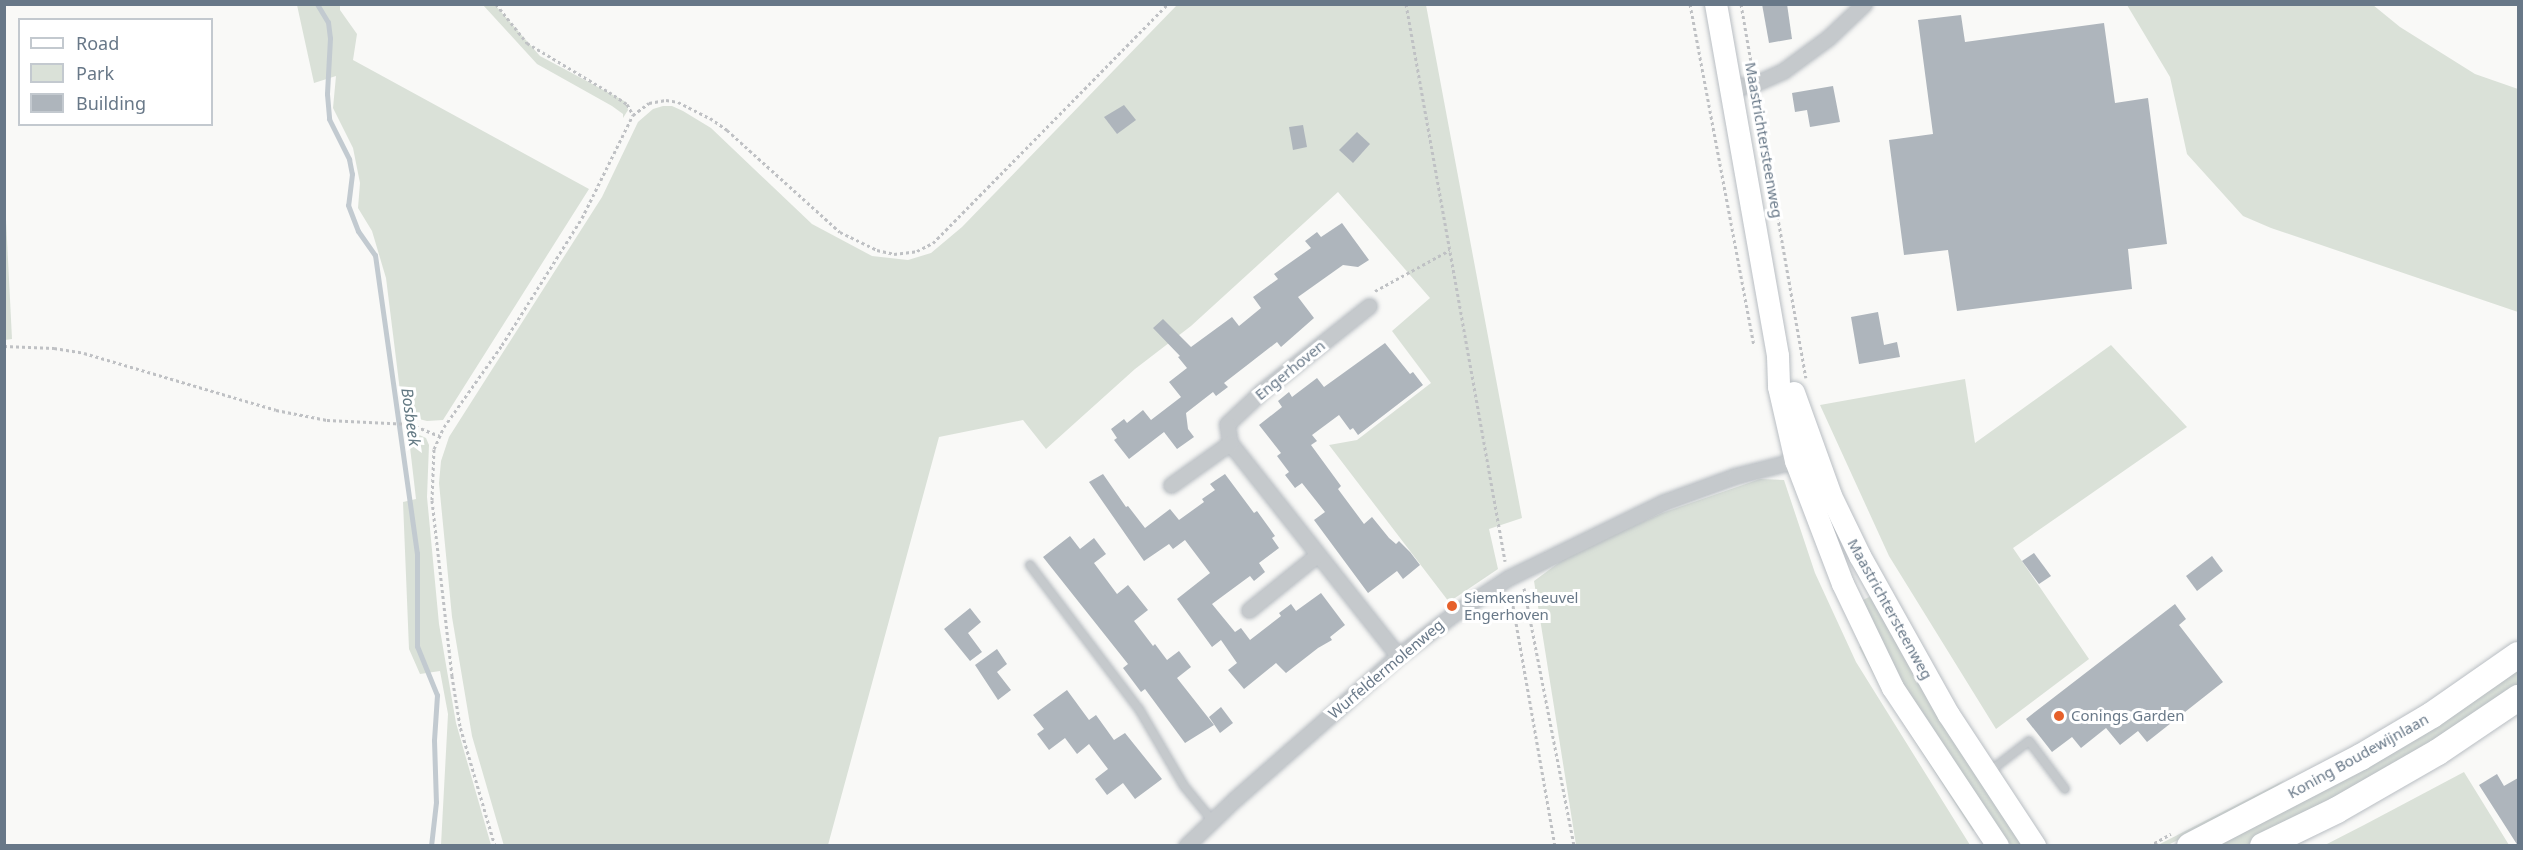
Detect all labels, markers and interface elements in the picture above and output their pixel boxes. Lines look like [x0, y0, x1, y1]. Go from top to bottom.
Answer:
legend [18, 18, 213, 126]
text: Road [76, 31, 119, 55]
text: Park [76, 61, 114, 85]
street label: Maastrichtersteenweg [1741, 61, 1787, 219]
text: Building [76, 91, 146, 115]
street label: Engerhoven [1251, 336, 1329, 404]
water label: Bosbeek [397, 387, 425, 447]
street label: Maastrichtersteenweg [1844, 536, 1936, 682]
place label: Siemkensheuvel Engerhoven [1464, 588, 1578, 623]
marker: Siemkensheuvel Engerhoven [1445, 599, 1459, 613]
street label: Wurfeldermolenweg [1325, 616, 1447, 722]
place label: Conings Garden [2071, 707, 2184, 725]
marker: Conings Garden [2052, 709, 2066, 723]
street label: Koning Boudewijnlaan [2284, 710, 2432, 802]

